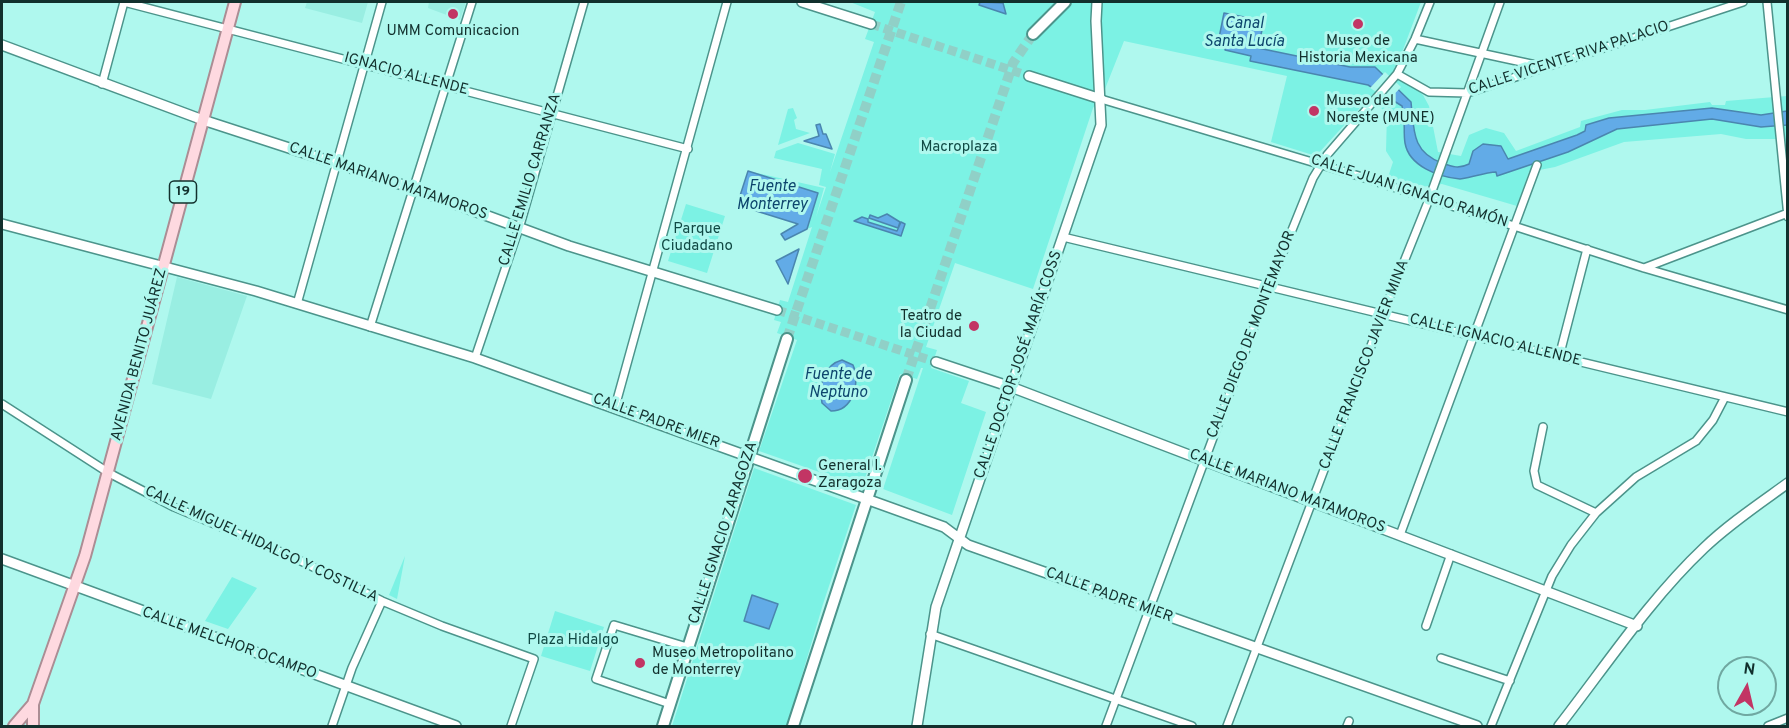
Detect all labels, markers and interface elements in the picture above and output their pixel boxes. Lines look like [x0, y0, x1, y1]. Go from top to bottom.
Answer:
marker: UMM Comunicacion [446, 7, 460, 21]
water label: Canal Santa Lucía [1204, 15, 1284, 53]
marker: Museo de Historia Mexicana [1351, 17, 1365, 31]
street label: CALLE VICENTE RIVA PALACIO [1466, 18, 1672, 100]
place label: UMM Comunicacion [386, 23, 520, 41]
place label: Museo de Historia Mexicana [1298, 33, 1418, 68]
street label: IGNACIO ALLENDE [342, 50, 470, 100]
street label: CALLE EMILIO CARRANZA [496, 92, 566, 268]
place label: Museo del Noreste (MUNE) [1326, 93, 1435, 128]
marker: Museo del Noreste (MUNE) [1307, 104, 1321, 118]
street label: CALLE MARIANO MATAMOROS [286, 139, 490, 225]
park label: Macroplaza [921, 139, 997, 157]
street label: CALLE JUAN IGNACIO RAMÓN [1308, 152, 1510, 232]
water label: Fuente Monterrey [737, 178, 807, 216]
road number: 19 [170, 181, 196, 203]
park label: Parque Ciudadano [661, 221, 733, 256]
street label: CALLE DIEGO DE MONTEMAYOR [1204, 229, 1300, 441]
street label: CALLE DOCTOR JOSÉ MARÍA COSS [971, 249, 1067, 481]
street label: CALLE FRANCISCO JAVIER MINA [1317, 258, 1413, 472]
street label: AVENIDA BENITO JUÁREZ [108, 267, 172, 443]
place label: Teatro de la Ciudad [900, 308, 962, 343]
street label: CALLE IGNACIO ALLENDE [1407, 311, 1583, 371]
marker: Teatro de la Ciudad [967, 319, 981, 333]
water label: Fuente de Neptuno [804, 366, 872, 404]
street label: CALLE PADRE MIER [590, 391, 722, 453]
street label: CALLE IGNACIO ZARAGOZA [686, 440, 762, 626]
street label: CALLE MARIANO MATAMOROS [1186, 446, 1388, 538]
place label: General I. Zaragoza [818, 458, 882, 493]
marker: General I. Zaragoza [796, 467, 814, 485]
street label: CALLE MIGUEL HIDALGO Y COSTILLA [141, 483, 381, 607]
street label: CALLE PADRE MIER [1043, 565, 1175, 627]
street label: CALLE MELCHOR OCAMPO [139, 604, 319, 684]
park label: Plaza Hidalgo [527, 632, 619, 650]
place label: Museo Metropolitano de Monterrey [652, 645, 794, 680]
marker: Museo Metropolitano de Monterrey [633, 656, 647, 670]
north arrow [1717, 656, 1777, 716]
text: N [1742, 659, 1756, 681]

